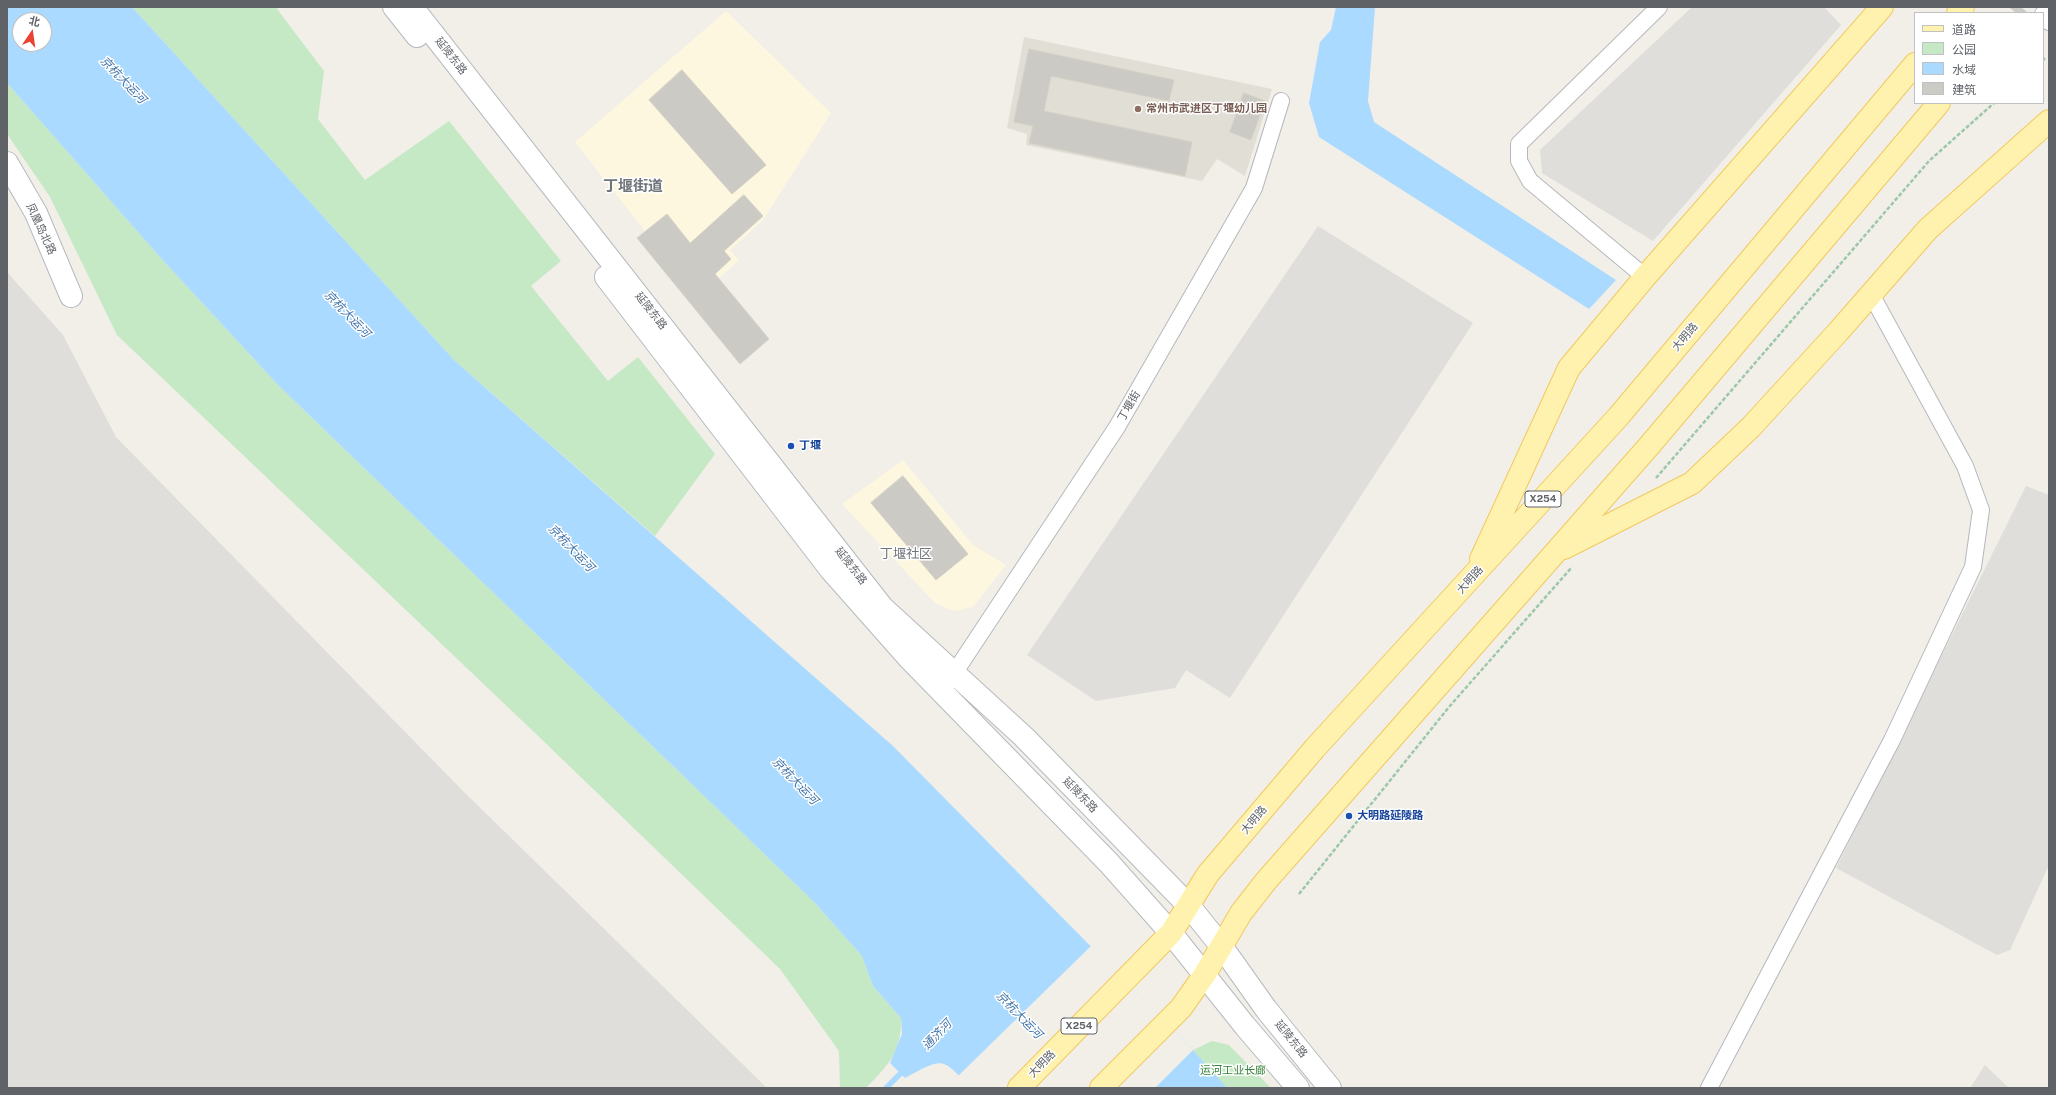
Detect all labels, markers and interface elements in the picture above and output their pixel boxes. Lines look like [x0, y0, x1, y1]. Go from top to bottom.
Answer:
north arrow [12, 12, 52, 52]
legend [1914, 12, 2044, 104]
text: 北 [28, 14, 41, 28]
text: 道路 [1952, 23, 1976, 37]
street label: 延陵东路 [432, 35, 470, 77]
text: 公园 [1952, 43, 1976, 57]
water label: 京杭大运河 [97, 53, 149, 107]
text: 水域 [1952, 63, 1976, 77]
text: 建筑 [1952, 83, 1976, 97]
place label: 常州市武进区丁堰幼儿园 [1146, 102, 1267, 116]
marker: 常州市武进区丁堰幼儿园 [1133, 104, 1143, 114]
district label: 丁堰街道 [603, 177, 663, 195]
street label: 凤凰岛北路 [23, 201, 59, 257]
water label: 京杭大运河 [321, 287, 373, 341]
street label: 延陵东路 [632, 290, 670, 332]
street label: 大明路 [1669, 320, 1701, 354]
street label: 丁堰街 [1115, 388, 1143, 424]
place label: 丁堰 [799, 439, 821, 453]
marker: 丁堰 [786, 441, 796, 451]
road number: X254 [1525, 491, 1561, 507]
water label: 京杭大运河 [545, 521, 597, 575]
street label: 延陵东路 [832, 545, 870, 587]
district label: 丁堰社区 [880, 546, 932, 562]
street label: 大明路 [1454, 563, 1486, 597]
water label: 京杭大运河 [769, 754, 821, 808]
street label: 延陵东路 [1060, 775, 1100, 815]
street label: 大明路 [1238, 803, 1270, 837]
place label: 大明路延陵路 [1357, 809, 1423, 823]
marker: 大明路延陵路 [1344, 811, 1354, 821]
water label: 京杭大运河 [993, 988, 1045, 1042]
water label: 通济河 [919, 1017, 955, 1053]
road number: X254 [1061, 1018, 1097, 1034]
street label: 延陵东路 [1272, 1018, 1310, 1060]
street label: 大明路 [1026, 1048, 1058, 1080]
park label: 运河工业长廊 [1200, 1064, 1266, 1078]

